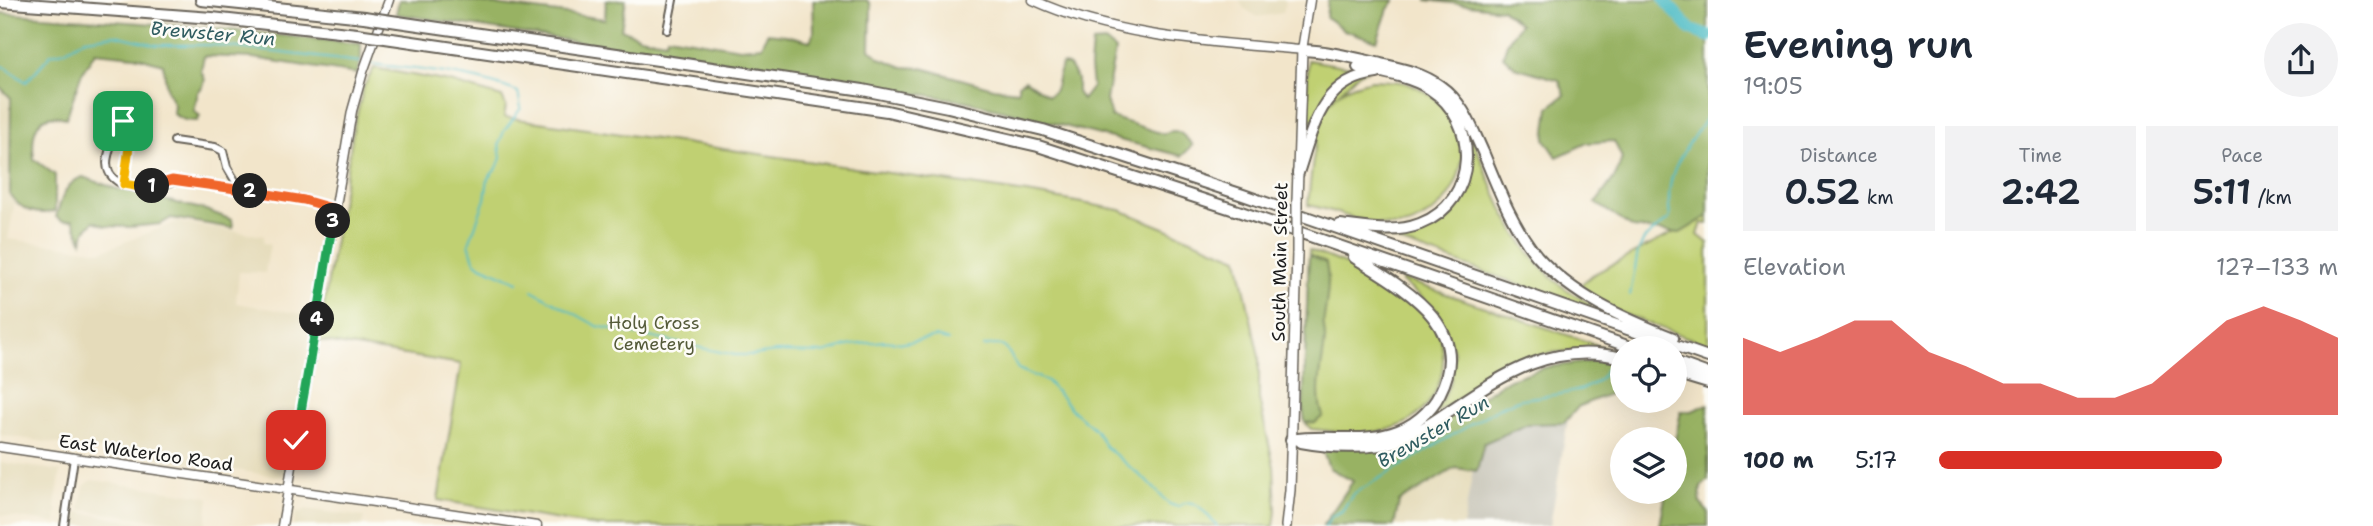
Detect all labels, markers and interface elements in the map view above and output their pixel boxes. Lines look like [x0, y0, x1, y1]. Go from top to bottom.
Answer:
water label: Brewster Run [150, 16, 276, 51]
text: Evening run [1743, 19, 1973, 70]
button: share [2264, 23, 2338, 97]
text: 19:05 [1743, 71, 1803, 101]
pin [93, 91, 153, 151]
icon: arrive [104, 102, 142, 140]
text: Distance [1800, 143, 1878, 168]
text: Time [2019, 143, 2062, 168]
text: Pace [2221, 143, 2263, 168]
pin: 1 [134, 168, 170, 204]
text: 0.52 [1784, 168, 1860, 215]
text: 2:42 [2000, 168, 2081, 215]
text: 5:11 [2192, 168, 2251, 215]
text: 1 [147, 173, 156, 198]
pin: 2 [232, 174, 268, 208]
text: 2 [243, 178, 256, 203]
street label: South Main Street [1267, 182, 1293, 342]
text: km [1860, 185, 1894, 210]
text: /km [2251, 185, 2292, 210]
pin: 3 [316, 204, 350, 238]
text: 3 [326, 208, 339, 233]
text: Elevation [1743, 252, 1846, 282]
text: 127–133 m [2216, 252, 2338, 282]
pin: 4 [300, 302, 334, 336]
text: 4 [310, 306, 323, 331]
park label: Holy Cross Cemetery [608, 311, 700, 356]
map controls [1610, 336, 1687, 504]
button: locate [1610, 336, 1687, 413]
water label: Brewster Run [1373, 389, 1494, 474]
pin [266, 410, 326, 470]
icon: check [277, 421, 315, 459]
button: layers [1610, 427, 1687, 504]
street label: East Waterloo Road [57, 429, 235, 477]
text: 100 m [1743, 445, 1814, 475]
text: 5:17 [1855, 445, 1897, 475]

